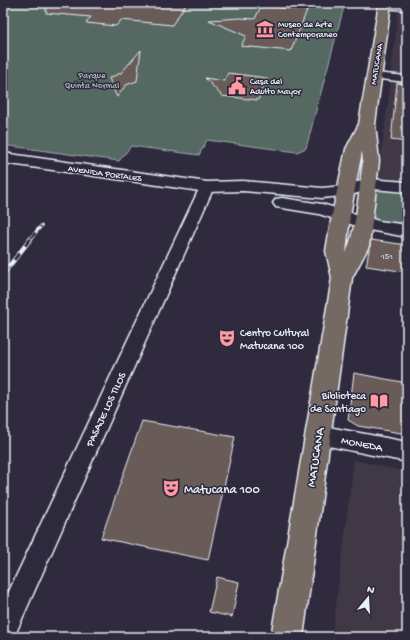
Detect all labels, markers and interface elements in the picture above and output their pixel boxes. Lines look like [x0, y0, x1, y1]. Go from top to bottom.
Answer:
museum icon: Museo de Arte Contemporaneo [255, 19, 275, 39]
place label: Museo de Arte Contemporaneo [278, 20, 338, 41]
street label: MATUCANA [369, 42, 386, 86]
park label: Parque Quinta Normal [65, 71, 119, 92]
public building icon: Casa del Adulto Mayor [227, 76, 247, 96]
place label: Casa del Adulto Mayor [250, 77, 302, 98]
street label: AVENIDA PORTALES [67, 164, 143, 185]
house number: 151 [380, 252, 393, 263]
theatre icon: Centro Cultural Matucana 100 [217, 328, 237, 348]
place label: Centro Cultural Matucana 100 [240, 328, 310, 353]
street label: PASAJE LOS TILOS [84, 370, 130, 450]
place label: Biblioteca de Santiago [310, 391, 367, 416]
library icon: Biblioteca de Santiago [369, 391, 389, 411]
street label: MATUCANA [304, 425, 329, 488]
street label: MONEDA [340, 435, 384, 455]
theatre icon: Matucana 100 [161, 478, 181, 498]
place label: Matucana 100 [184, 483, 260, 498]
north arrow [348, 578, 388, 618]
text: N [365, 584, 376, 597]

